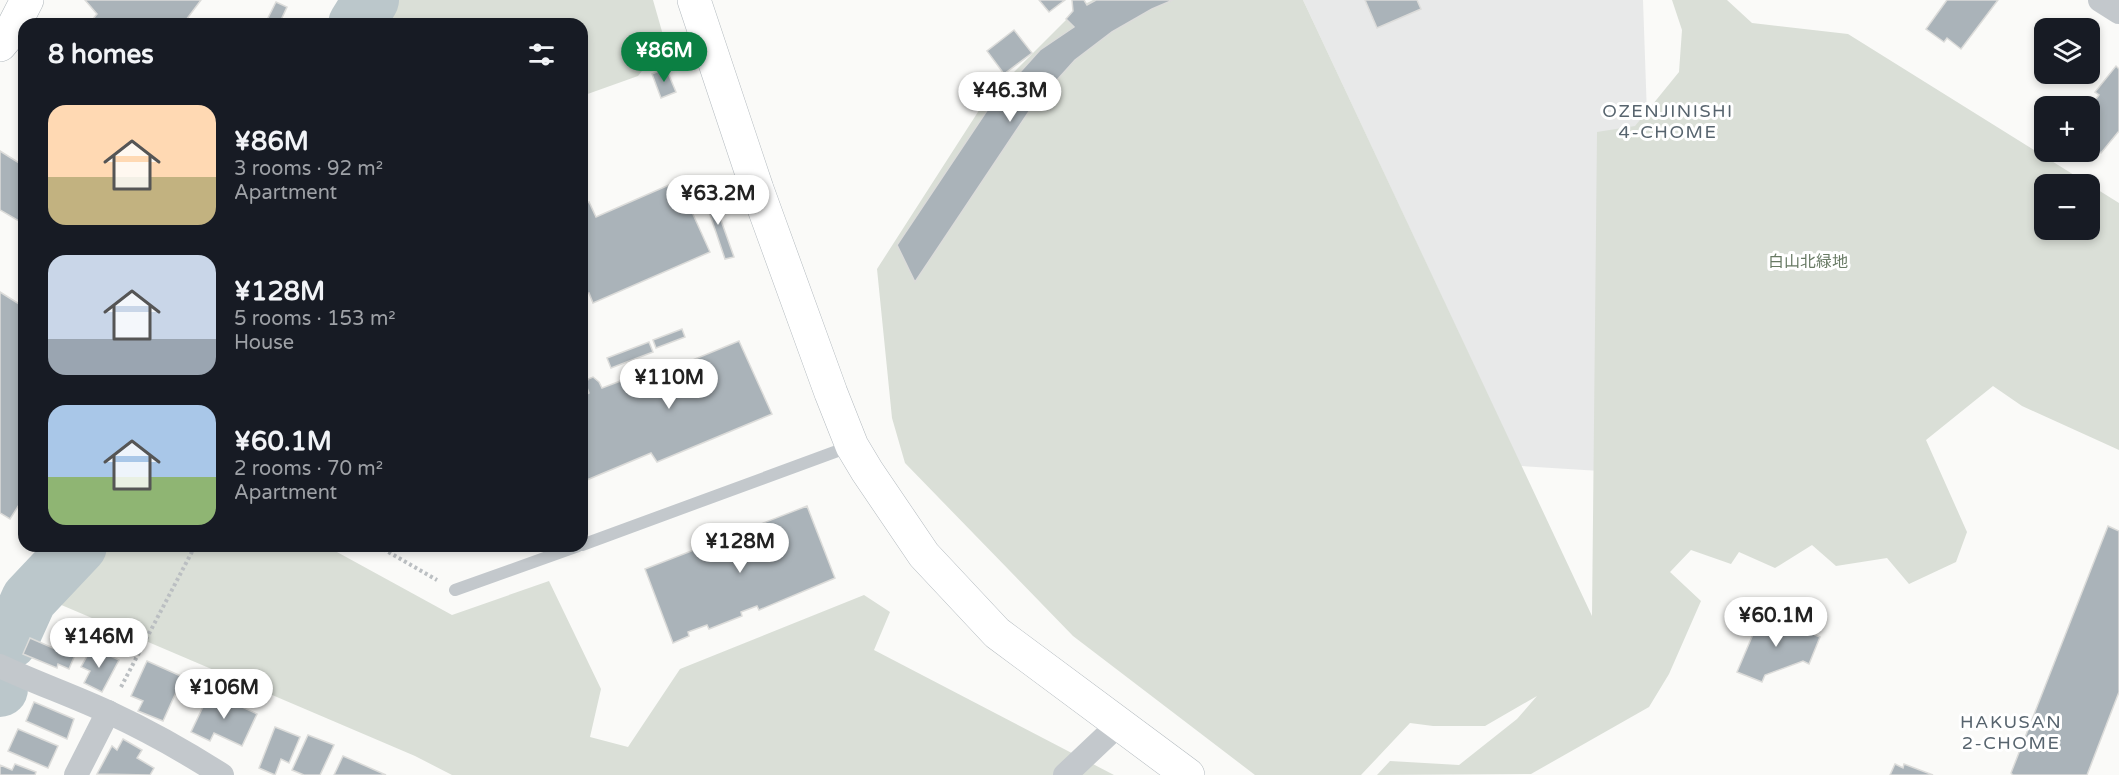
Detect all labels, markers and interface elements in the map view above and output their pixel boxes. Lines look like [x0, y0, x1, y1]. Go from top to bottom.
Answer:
map controls [2034, 18, 2100, 240]
button: layers [2034, 18, 2100, 84]
pin: ¥86M [628, 32, 700, 83]
icon: filters [525, 38, 558, 71]
text: 8 homes [48, 39, 154, 70]
text: ¥86M [635, 39, 693, 63]
pin: ¥46.3M [961, 72, 1059, 123]
text: ¥46.3M [972, 79, 1048, 103]
button: + [2034, 96, 2100, 162]
district label: OZENJINISHI 4-CHOME [1602, 100, 1734, 143]
text: ¥86M [234, 126, 309, 157]
icon: home [96, 129, 168, 201]
text: 3 rooms · 92 m² [234, 157, 383, 181]
button: − [2034, 174, 2100, 240]
pin: ¥63.2M [669, 175, 767, 226]
text: Apartment [234, 181, 337, 205]
text: ¥63.2M [680, 182, 756, 206]
park label: 白山北緑地 [1768, 252, 1848, 272]
text: ¥128M [234, 276, 325, 307]
icon: home [96, 279, 168, 351]
text: 5 rooms · 153 m² [234, 307, 396, 331]
text: House [234, 331, 294, 355]
pin: ¥110M [627, 359, 711, 410]
text: ¥110M [634, 366, 704, 390]
text: ¥60.1M [234, 426, 332, 457]
icon: home [96, 429, 168, 501]
text: 2 rooms · 70 m² [234, 457, 383, 481]
text: Apartment [234, 481, 337, 505]
pin: ¥128M [698, 523, 782, 574]
text: ¥128M [705, 530, 775, 554]
pin: ¥60.1M [1727, 597, 1825, 648]
text: ¥60.1M [1738, 604, 1814, 628]
pin: ¥146M [57, 618, 141, 669]
text: ¥146M [64, 625, 134, 649]
pin: ¥106M [182, 669, 266, 720]
text: ¥106M [189, 676, 259, 700]
district label: HAKUSAN 2-CHOME [1960, 711, 2062, 754]

